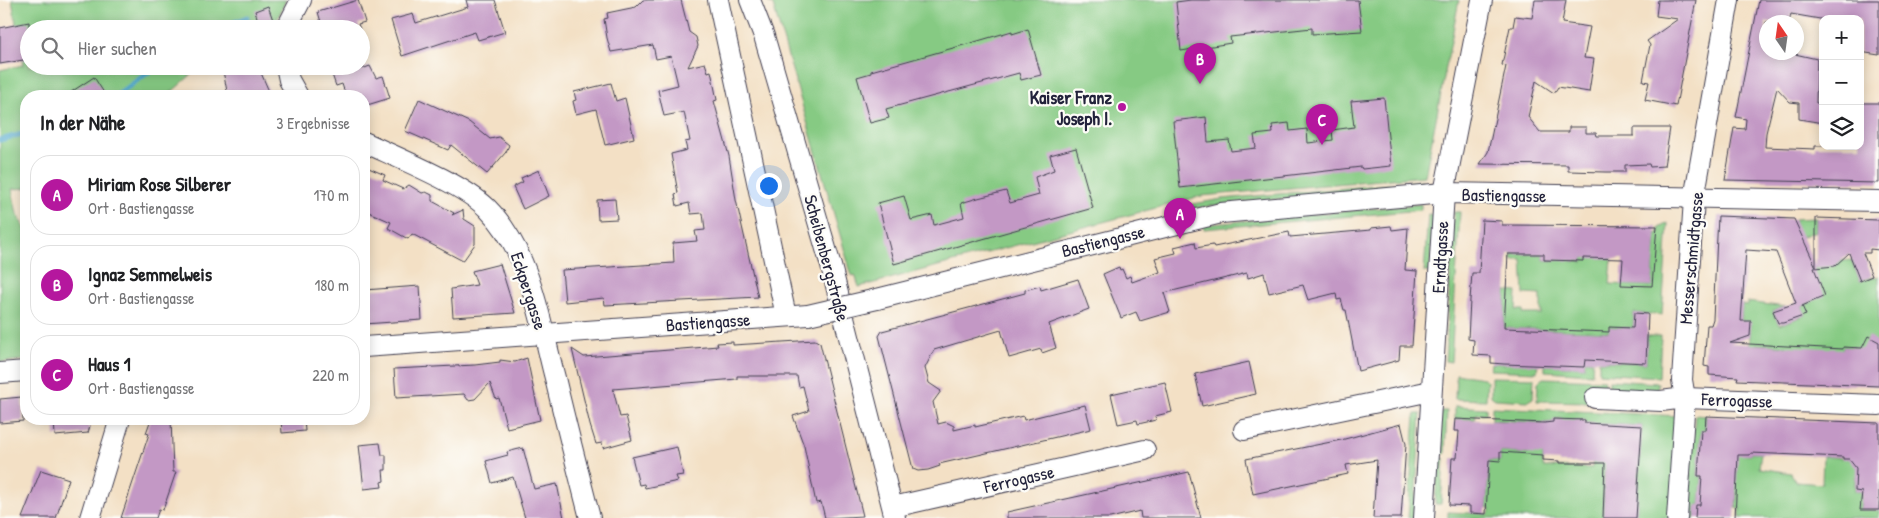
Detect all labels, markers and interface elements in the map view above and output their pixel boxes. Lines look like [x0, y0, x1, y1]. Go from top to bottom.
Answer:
north arrow [1759, 15, 1804, 60]
map controls [1819, 15, 1864, 150]
button: + [1819, 15, 1864, 60]
search box [20, 20, 370, 75]
icon: search [38, 34, 66, 62]
text: Hier suchen [78, 35, 157, 61]
pin: B [1184, 43, 1216, 84]
button: − [1819, 60, 1864, 105]
place label: Kaiser Franz Joseph I. [1030, 85, 1112, 132]
marker: Kaiser Franz Joseph I. [1116, 101, 1128, 113]
pin: C [1306, 104, 1338, 145]
button: layers [1819, 105, 1864, 150]
text: In der Nähe [40, 108, 125, 137]
text: 3 Ergebnisse [276, 112, 350, 134]
text: Miriam Rose Silberer [88, 171, 231, 197]
your location [756, 173, 782, 199]
street label: Bastiengasse [1461, 182, 1547, 208]
text: A [53, 184, 61, 206]
text: 170 m [314, 184, 349, 206]
street label: Messerschmidtgasse [1673, 191, 1709, 325]
street label: Scheibenbergstraße [798, 192, 856, 324]
text: Ort · Bastiengasse [88, 197, 194, 219]
pin: A [1164, 198, 1196, 239]
street label: Bastiengasse [1059, 219, 1147, 263]
street label: Erndtgasse [1426, 220, 1454, 294]
street label: Eckpergasse [505, 249, 553, 333]
text: Ignaz Semmelweis [88, 261, 212, 287]
text: B [53, 274, 61, 296]
text: 180 m [315, 274, 349, 296]
text: Ort · Bastiengasse [88, 287, 194, 309]
street label: Bastiengasse [665, 307, 751, 337]
text: Haus 1 [88, 351, 131, 377]
text: C [53, 364, 61, 386]
text: 220 m [312, 364, 349, 386]
text: Ort · Bastiengasse [88, 377, 194, 399]
street label: Ferrogasse [1700, 386, 1773, 414]
street label: Ferrogasse [981, 459, 1056, 499]

